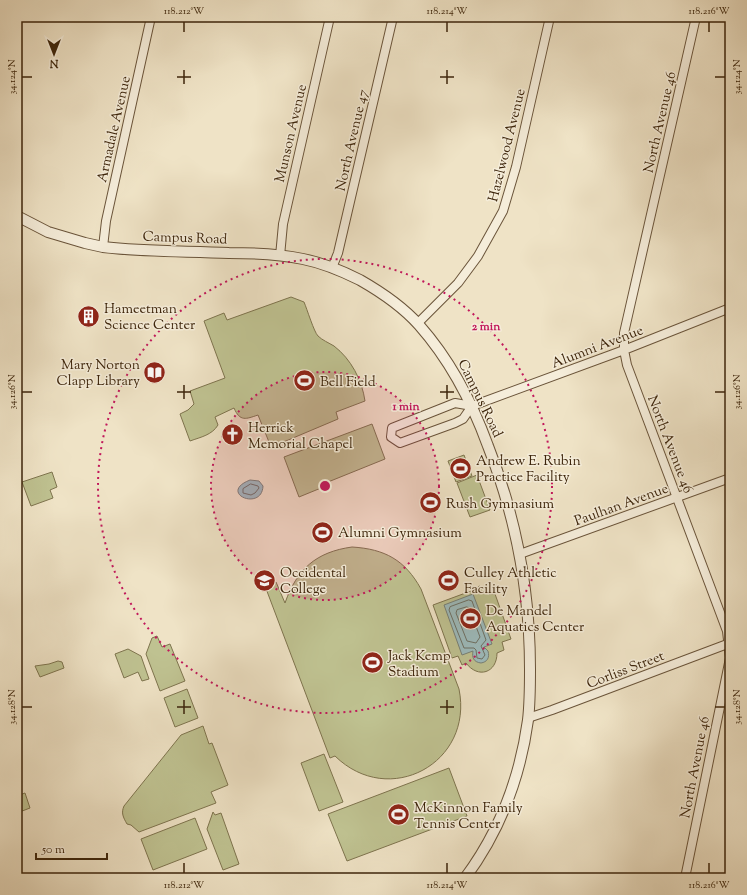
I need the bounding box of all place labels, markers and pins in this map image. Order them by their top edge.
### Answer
place label: Hameetman Science Center [104,300,196,336]
building icon: Hameetman Science Center [76,303,102,329]
place label: Mary Norton Clapp Library [56,356,140,392]
library icon: Mary Norton Clapp Library [142,359,168,385]
sports icon: Bell Field [291,368,317,394]
place label: Bell Field [320,373,376,393]
place label: Herrick Memorial Chapel [248,419,353,455]
church icon: Herrick Memorial Chapel [220,422,246,448]
place label: Andrew E. Rubin Practice Facility [476,452,581,488]
sports icon: Andrew E. Rubin Practice Facility [447,455,473,481]
centre of rings [318,479,332,493]
sports icon: Rush Gymnasium [418,490,444,516]
place label: Rush Gymnasium [446,495,555,515]
sports icon: Alumni Gymnasium [309,519,335,545]
place label: Alumni Gymnasium [338,524,462,544]
place label: Occidental College [280,564,346,600]
place label: Culley Athletic Facility [464,564,557,600]
school or university icon: Occidental College [251,567,277,593]
sports icon: Culley Athletic Facility [435,567,461,593]
place label: De Mandel Aquatics Center [486,602,585,638]
sports icon: De Mandel Aquatics Center [458,605,484,631]
place label: Jack Kemp Stadium [387,647,451,683]
sports icon: Jack Kemp Stadium [359,650,385,676]
place label: McKinnon Family Tennis Center [414,799,523,835]
sports icon: McKinnon Family Tennis Center [385,802,411,828]

